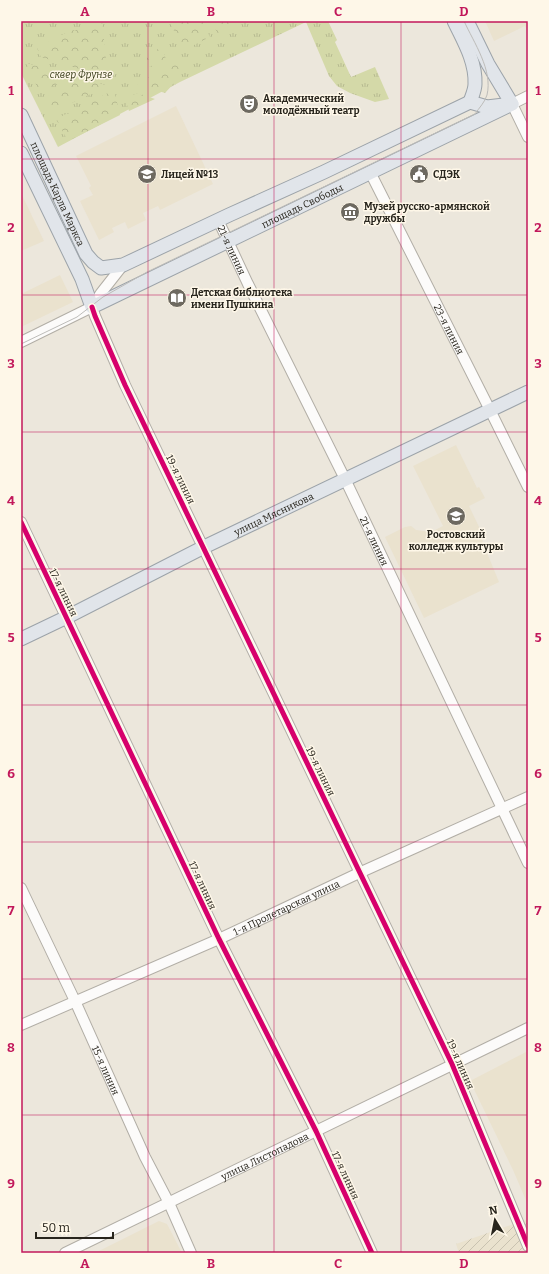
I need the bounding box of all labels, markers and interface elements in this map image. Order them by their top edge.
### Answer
text: A [80,4,90,19]
text: B [207,4,215,19]
text: C [334,4,342,19]
text: D [459,4,469,19]
park label: сквер Фрунзе [50,69,112,81]
text: 1 [8,83,14,98]
text: 1 [535,83,541,98]
theatre icon: Академический молодёжный театр [238,93,260,115]
place label: Академический молодёжный театр [263,93,359,117]
street label: площадь Карла Маркса [27,140,87,249]
school or university icon: Лицей №13 [136,163,158,185]
public building icon: СДЭК [408,163,430,185]
place label: Лицей №13 [161,169,218,181]
place label: СДЭК [433,169,461,181]
street label: площадь Свободы [260,182,345,231]
museum icon: Музей русско-армянской дружбы [339,201,361,223]
place label: Музей русско-армянской дружбы [364,201,490,225]
text: 2 [7,220,15,235]
text: 2 [534,220,542,235]
street label: 21-я линия [214,224,248,277]
library icon: Детская библиотека имени Пушкина [166,287,188,309]
place label: Детская библиотека имени Пушкина [191,287,293,311]
street label: 23-я линия [431,303,466,357]
text: 3 [7,356,15,371]
text: 3 [534,356,542,371]
street label: 19-я линия [163,453,197,506]
street label: улица Мясникова [231,490,316,539]
text: 4 [7,493,15,508]
text: 4 [534,493,542,508]
school or university icon: Ростовский колледж культуры [445,505,467,527]
street label: 21-я линия [357,515,391,568]
place label: Ростовский колледж культуры [409,529,504,553]
street label: 17-я линия [46,566,80,619]
text: 5 [7,630,15,645]
text: 5 [534,630,542,645]
street label: 19-я линия [303,745,337,798]
text: 6 [7,766,15,781]
text: 6 [534,766,542,781]
street label: 17-я линия [186,859,219,912]
street label: 1-я Пролетарская улица [231,878,342,939]
text: 7 [8,903,15,918]
text: 7 [535,903,542,918]
street label: 19-я линия [444,1038,477,1092]
text: 8 [7,1040,15,1055]
text: 8 [534,1040,542,1055]
street label: 15-я линия [89,1044,122,1098]
street label: улица Листопадова [219,1130,311,1184]
street label: 17-я линия [329,1149,362,1202]
text: 9 [7,1176,15,1191]
text: 9 [534,1176,542,1191]
north arrow [475,1200,515,1240]
text: N [488,1203,499,1218]
scale bar [36,1214,113,1240]
text: 50 m [42,1221,71,1235]
text: A [80,1256,90,1271]
text: B [207,1256,215,1271]
text: C [334,1256,342,1271]
text: D [459,1256,469,1271]

